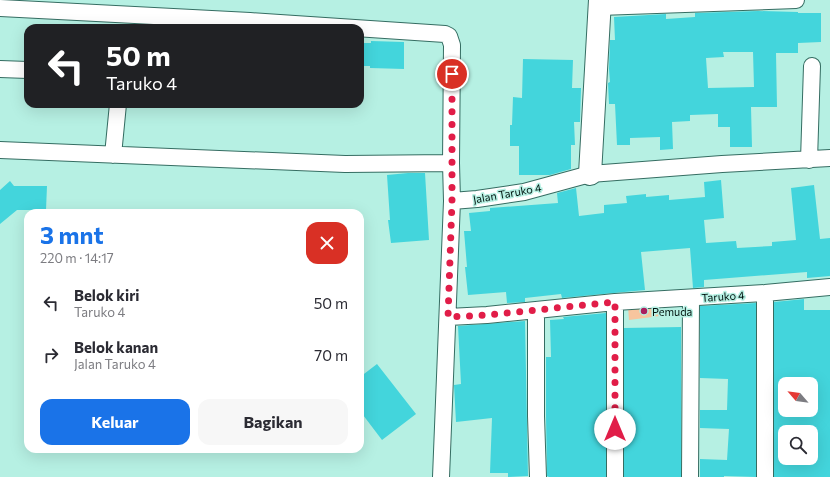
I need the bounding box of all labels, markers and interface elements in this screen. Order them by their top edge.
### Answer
text: 50 m [106,38,171,72]
icon: left [40,40,92,92]
pin [435,57,469,91]
icon: arrive [441,63,463,85]
text: Taruko 4 [106,72,177,94]
street label: Jalan Taruko 4 [472,181,543,206]
text: 3 mnt [40,220,104,249]
button: close [306,222,348,264]
text: 220 m · 14:17 [40,250,114,266]
text: Belok kiri [74,286,140,304]
street label: Taruko 4 [701,288,745,304]
icon: left [40,292,62,314]
text: 50 m [314,294,348,312]
text: Taruko 4 [74,304,125,320]
place label: Pemuda [652,305,692,318]
marker: Pemuda [639,306,649,316]
text: Belok kanan [74,338,158,356]
icon: right [40,344,62,366]
text: 70 m [314,346,348,364]
text: Jalan Taruko 4 [74,356,156,372]
north arrow [778,377,818,417]
map controls [778,377,818,465]
button: Keluar [40,399,190,445]
button: Bagikan [198,399,348,445]
position arrow [594,408,636,450]
button: search [778,425,818,465]

